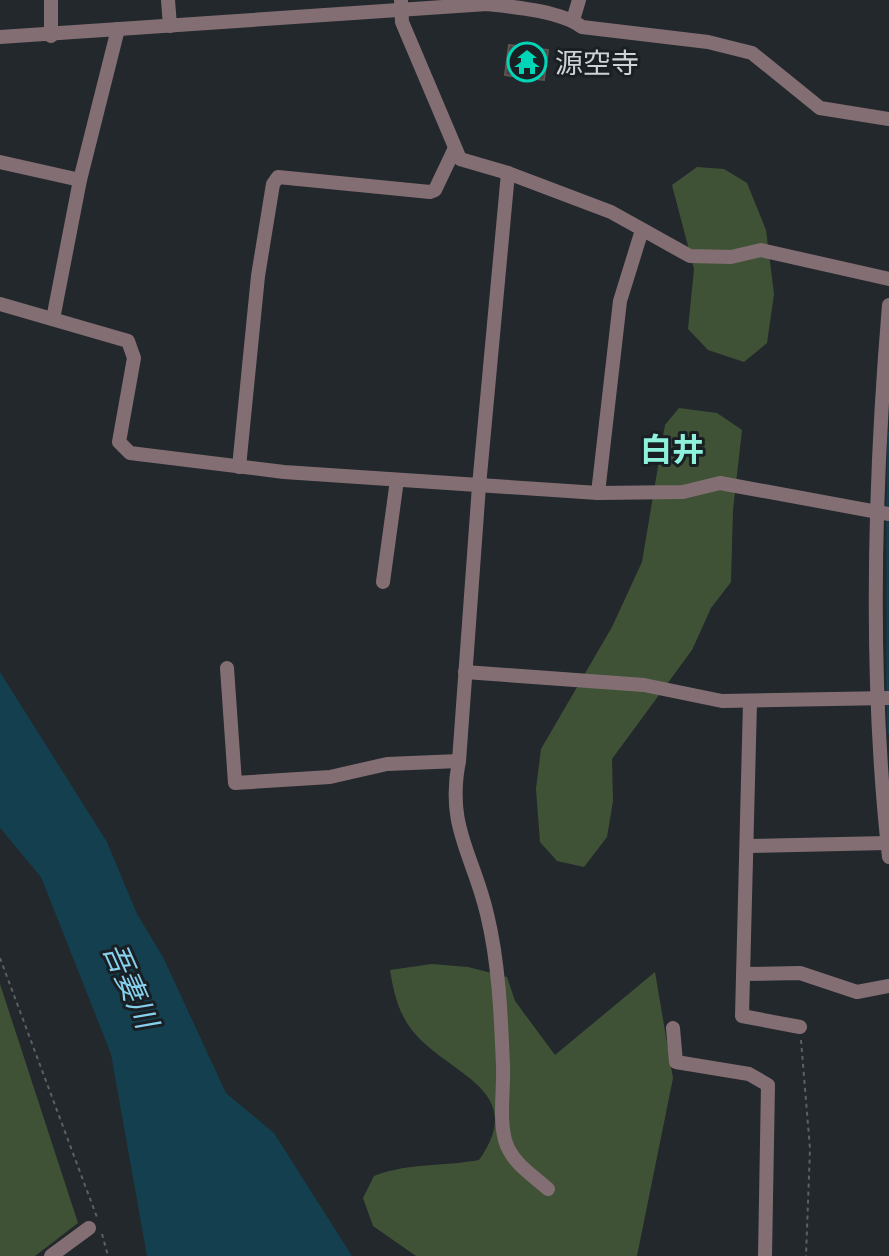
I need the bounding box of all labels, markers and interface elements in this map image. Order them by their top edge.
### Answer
temple icon: 源空寺 [506,41,548,83]
place label: 源空寺 [555,45,639,80]
district label: 白井 [640,429,704,469]
water label: 吾妻川 [95,936,168,1037]

